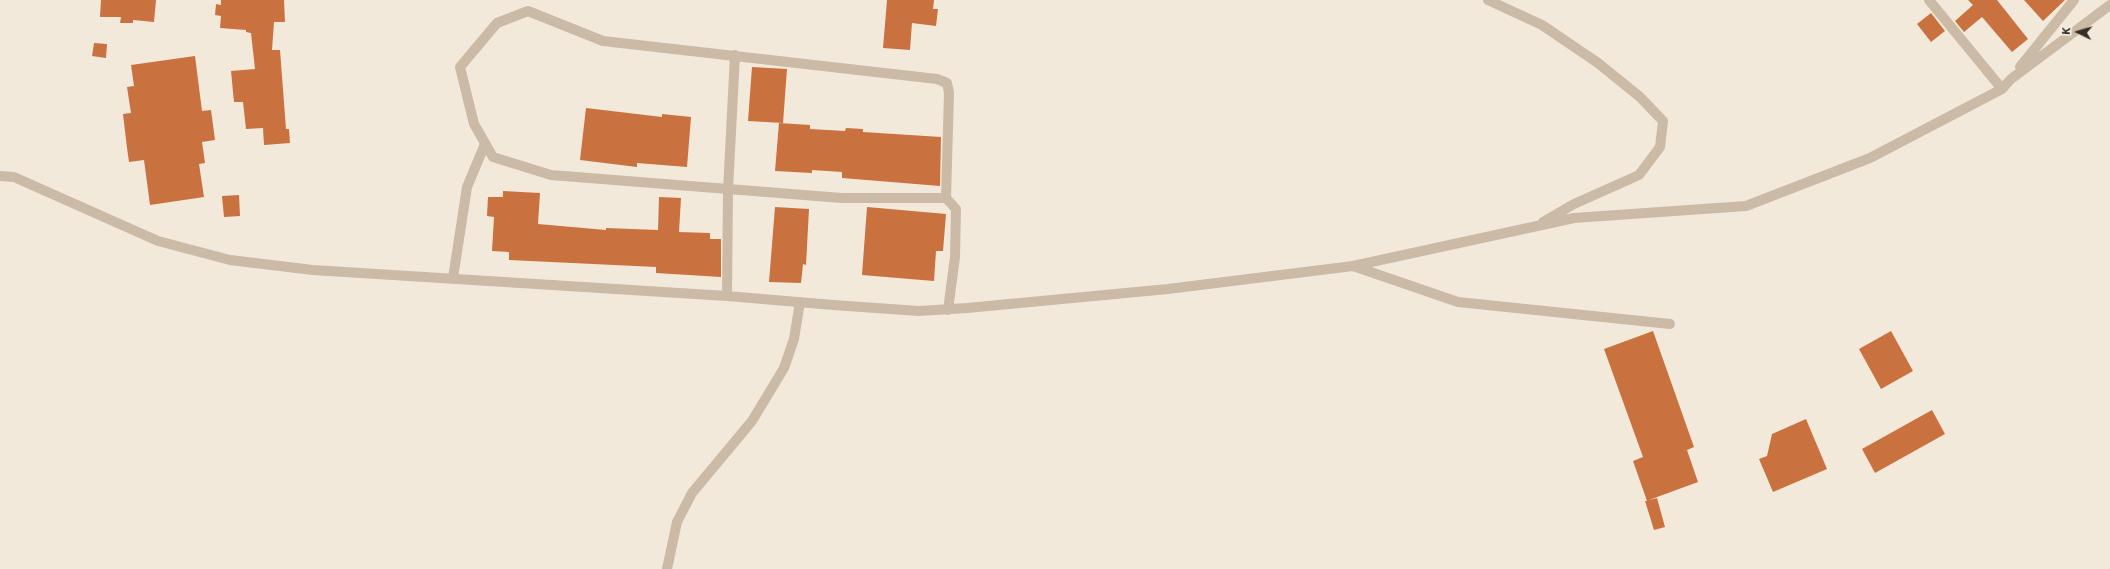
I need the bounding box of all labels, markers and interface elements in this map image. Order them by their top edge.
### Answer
north arrow [2058,12,2098,52]
text: K [2059,27,2072,35]

